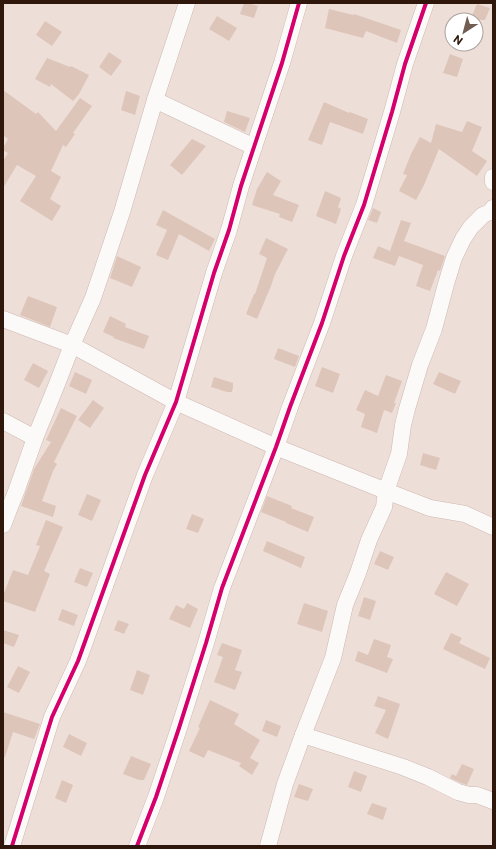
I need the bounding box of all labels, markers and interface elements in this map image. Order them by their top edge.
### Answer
north arrow [444,12,484,52]
text: N [451,33,465,48]

